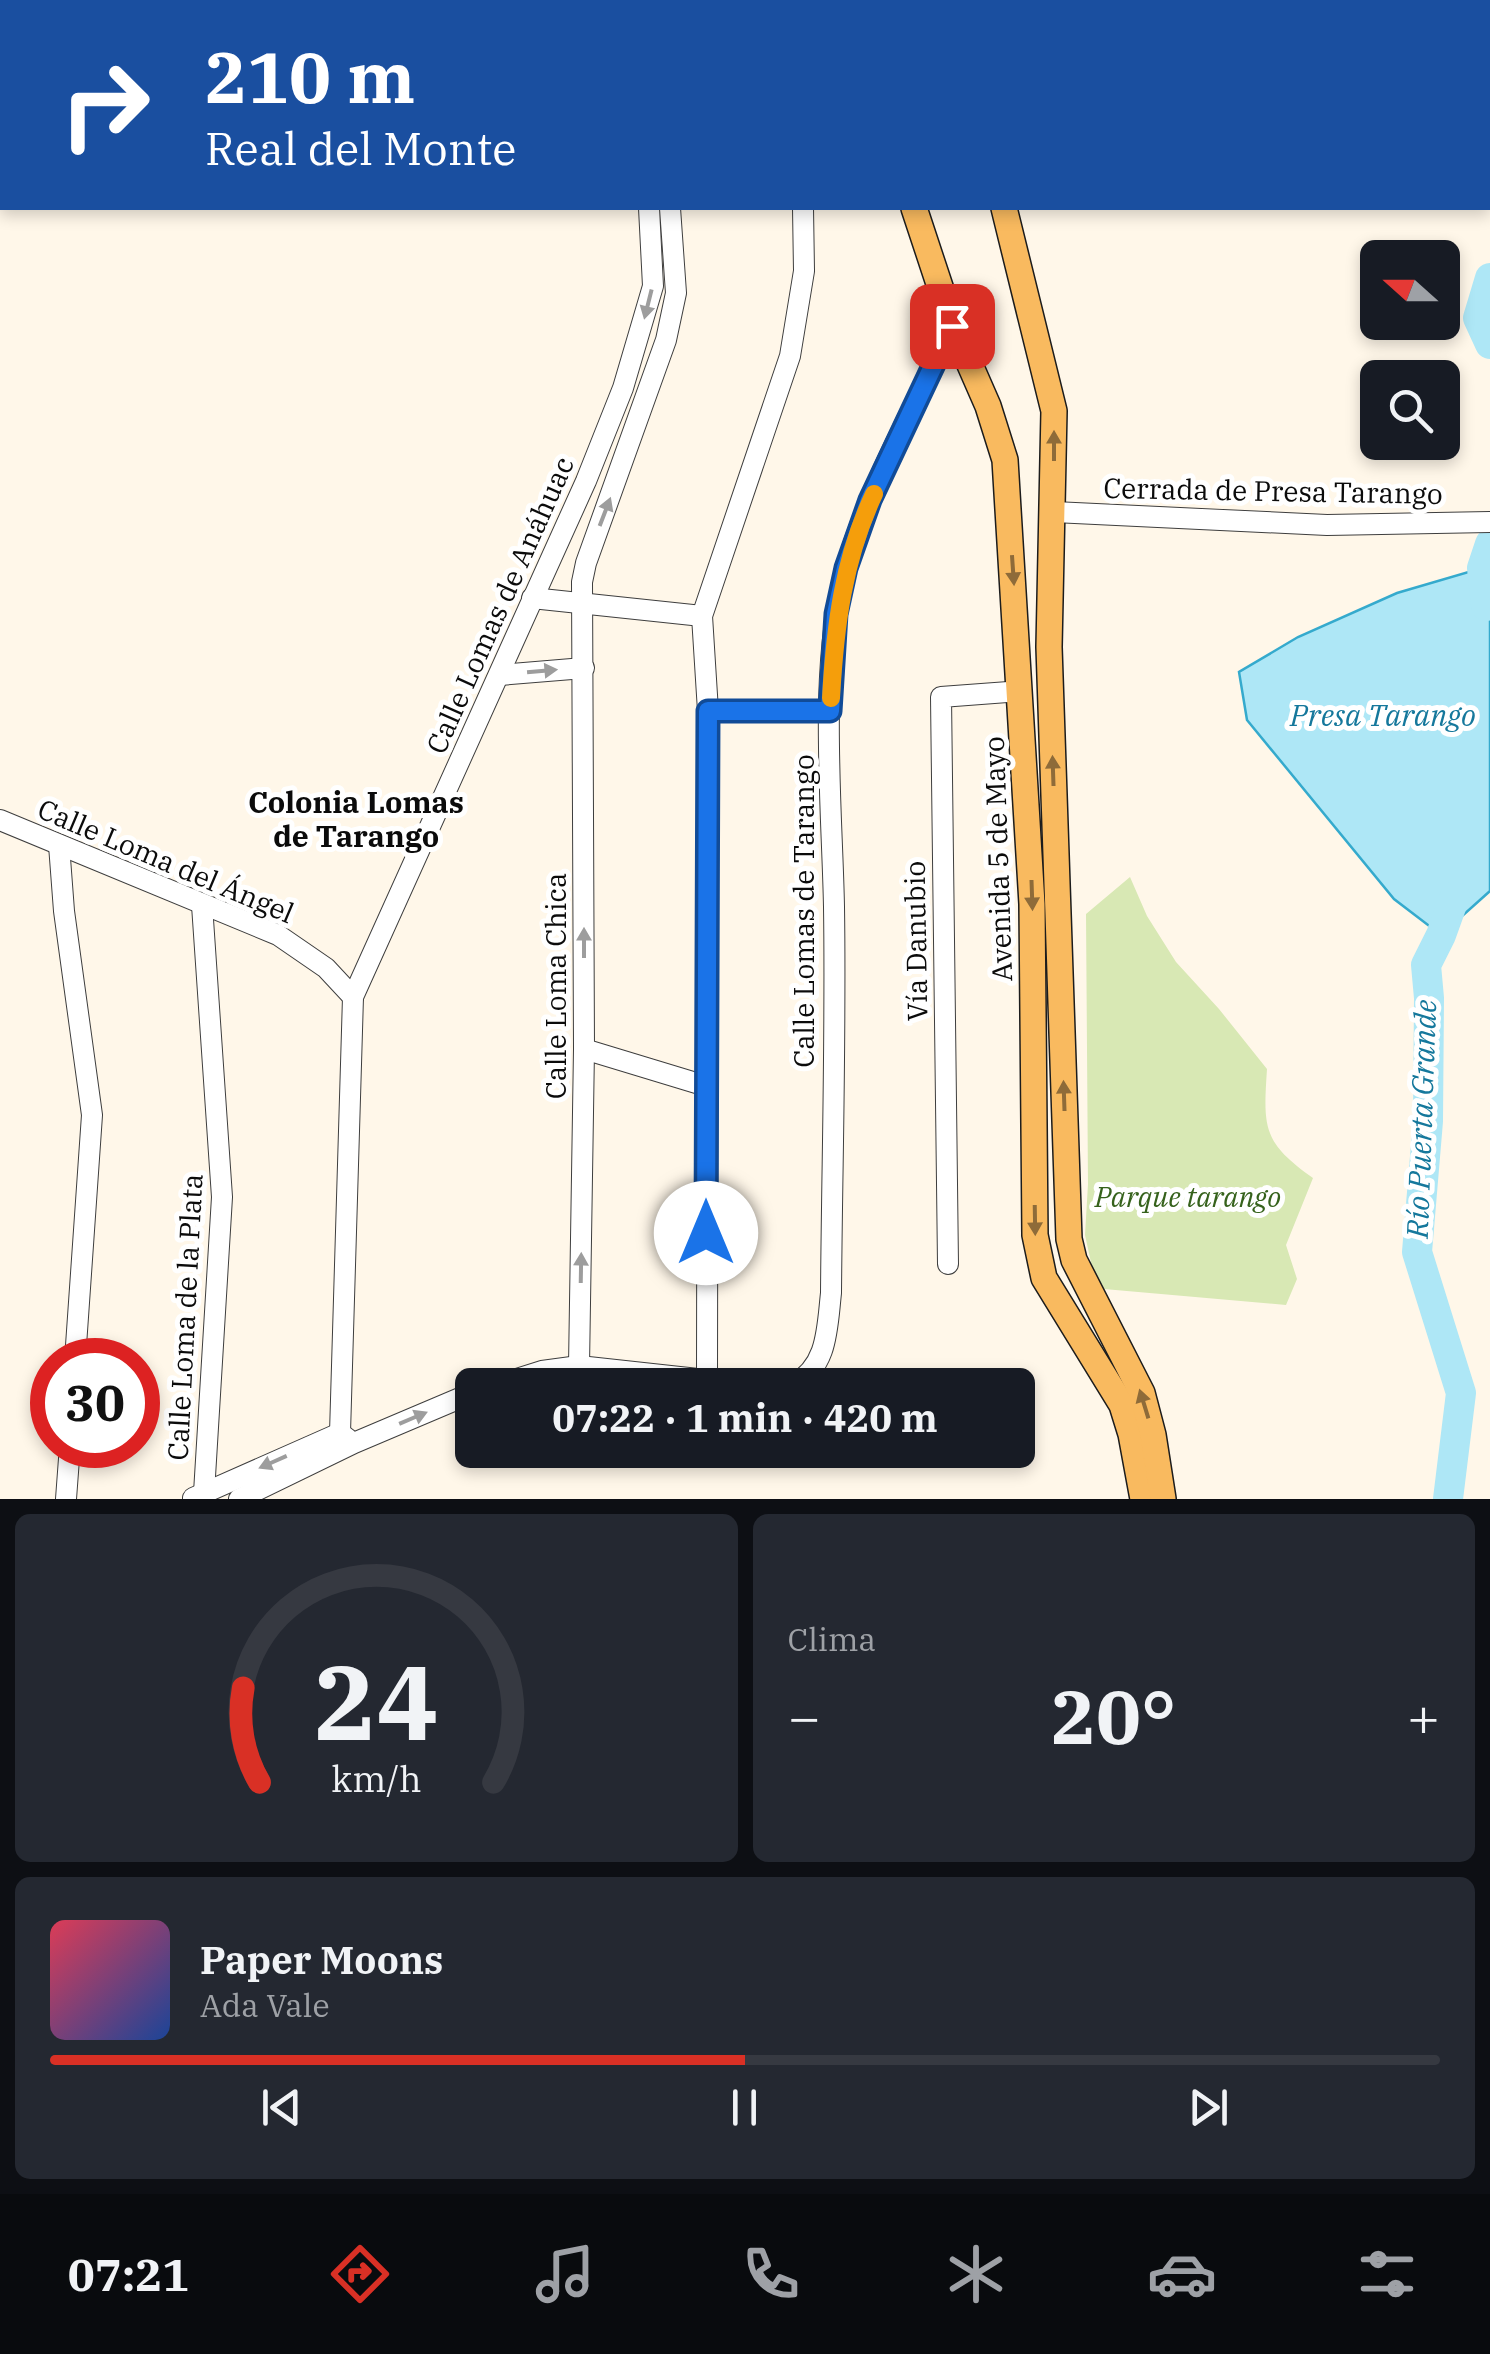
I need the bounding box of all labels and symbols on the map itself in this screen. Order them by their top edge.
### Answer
north arrow [1360,240,1460,340]
pin [910,284,995,369]
one-way arrow [640,289,656,320]
one-way arrow [1046,430,1062,462]
street label: Calle Lomas de Anáhuac [417,450,582,759]
street label: Cerrada de Presa Tarango [1103,469,1443,512]
one-way arrow [598,496,613,526]
one-way arrow [1005,555,1021,587]
one-way arrow [527,663,559,679]
water label: Presa Tarango [1289,695,1476,734]
street label: Avenida 5 de Mayo [975,736,1020,982]
street label: Calle Lomas de Tarango [785,754,822,1068]
one-way arrow [1044,755,1060,787]
district label: Colonia Lomas de Tarango [248,782,464,855]
street label: Calle Loma del Ángel [32,790,300,931]
street label: Vía Danubio [896,861,935,1021]
street label: Calle Loma Chica [537,873,574,1099]
one-way arrow [1024,879,1040,911]
one-way arrow [576,927,592,959]
water label: Río Puerta Grande [1397,999,1444,1240]
one-way arrow [1055,1080,1071,1112]
street label: Calle Loma de la Plata [159,1173,210,1461]
park label: Parque tarango [1094,1178,1281,1215]
position arrow [654,1181,758,1285]
one-way arrow [1028,1204,1044,1236]
one-way arrow [573,1252,589,1284]
speed limit sign: 30 [30,1338,160,1468]
one-way arrow [1136,1388,1151,1418]
one-way arrow [398,1410,428,1426]
one-way arrow [259,1454,288,1470]

